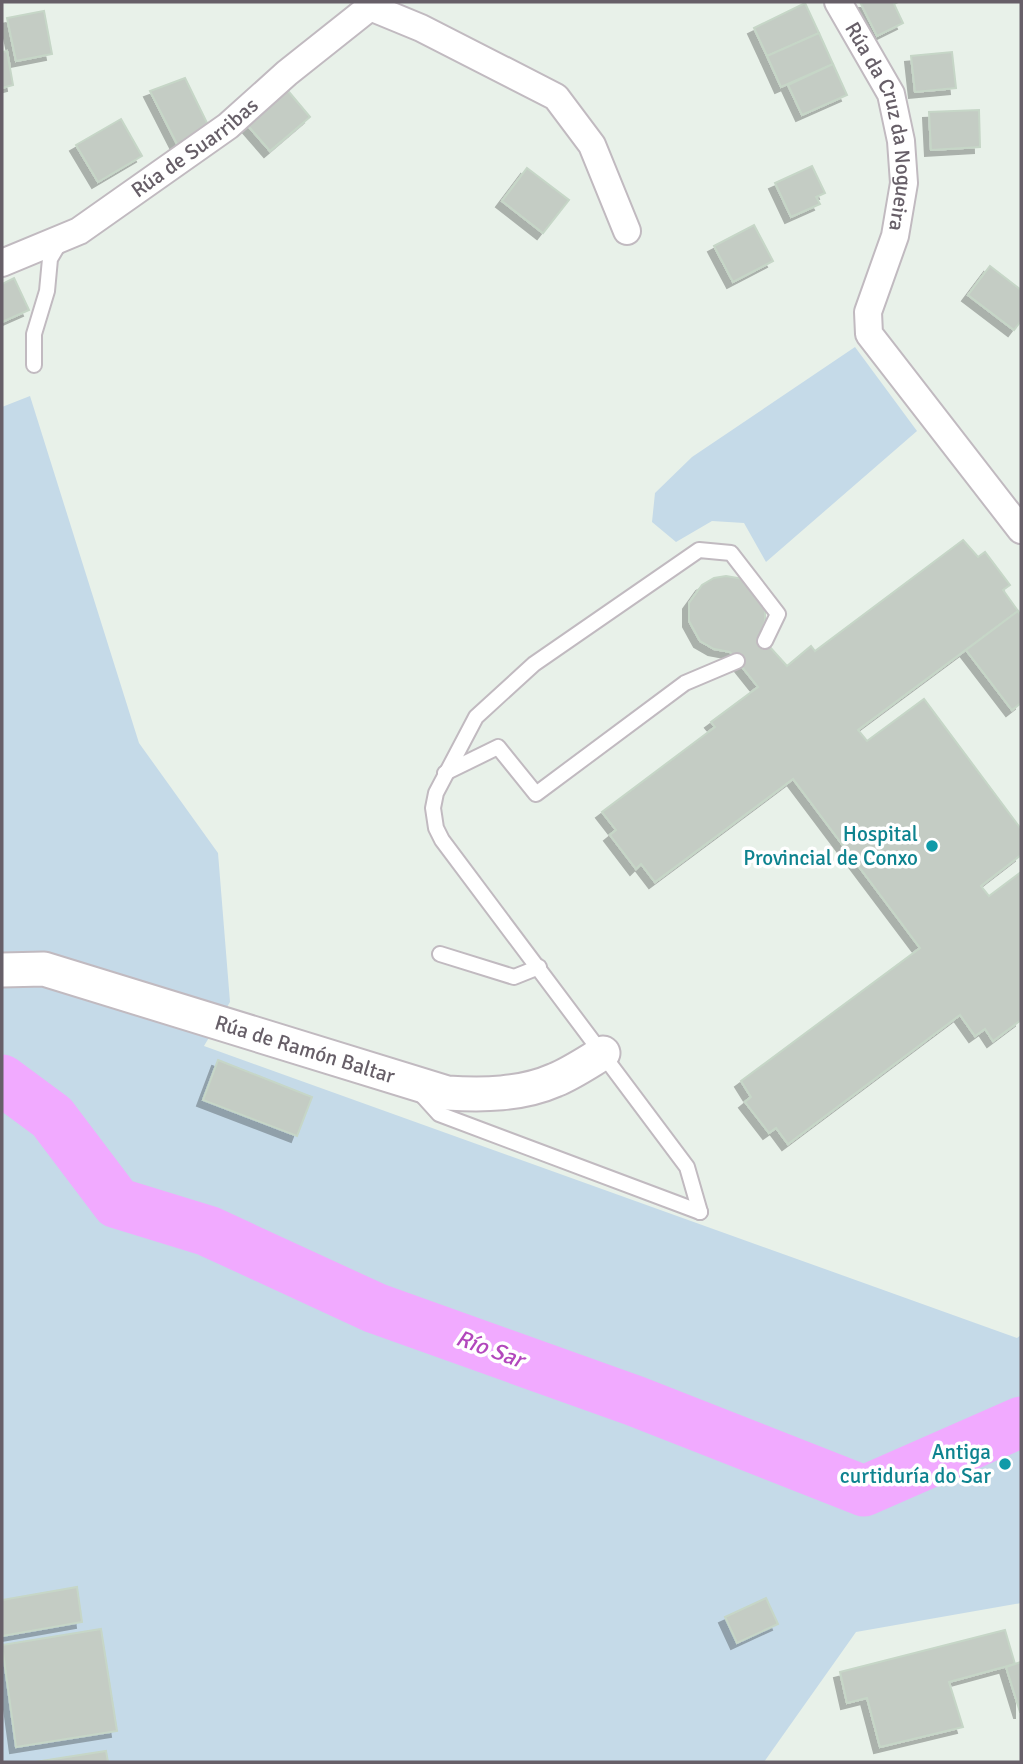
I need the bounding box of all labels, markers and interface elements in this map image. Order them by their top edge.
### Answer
street label: Rúa da Cruz da Nogueira [839,17,917,233]
street label: Rúa de Suarribas [126,92,264,203]
place label: Hospital Provincial de Conxo [743,821,918,871]
marker: Hospital Provincial de Conxo [924,838,940,854]
street label: Rúa de Ramón Baltar [212,1009,398,1089]
water label: Río Sar [452,1323,531,1376]
place label: Antiga curtiduría do Sar [840,1439,991,1489]
marker: Antiga curtiduría do Sar [997,1456,1013,1472]

